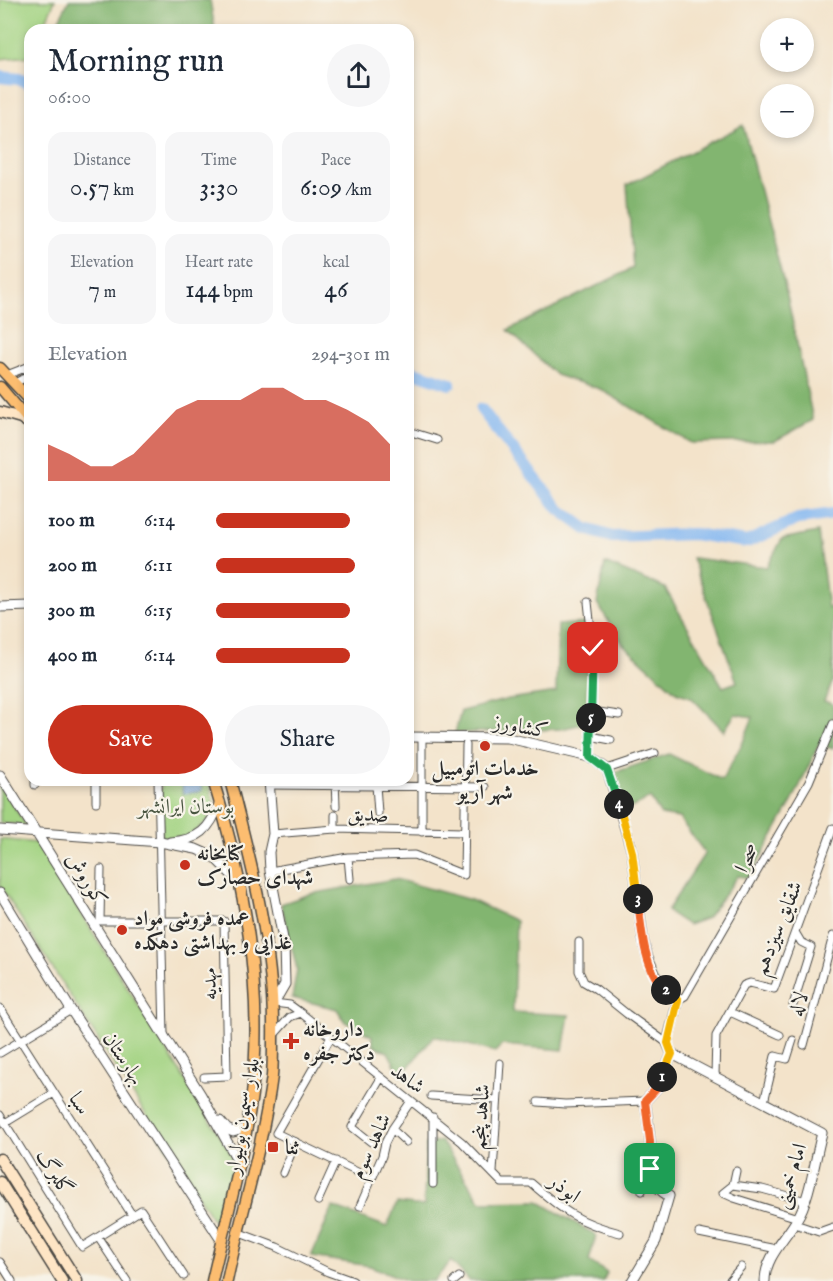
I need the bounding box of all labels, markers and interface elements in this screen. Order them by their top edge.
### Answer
map controls [760,18,814,138]
button: + [760,18,814,72]
text: Morning run [48,41,224,83]
button: share [327,44,390,107]
button: − [760,84,814,138]
text: 06:00 [48,85,91,110]
text: Distance [73,151,131,171]
text: Time [201,151,237,171]
text: Pace [321,151,351,171]
text: 0.57 [70,171,110,204]
text: 3:30 [199,171,239,204]
text: 6:09 [300,171,342,204]
text: km [110,181,134,201]
text: /km [342,181,372,201]
text: Elevation [70,253,134,273]
text: Heart rate [185,253,253,273]
text: kcal [323,253,349,273]
text: 7 [88,273,100,306]
text: 144 [185,273,220,306]
text: 46 [324,273,348,306]
text: m [100,283,116,303]
text: bpm [220,283,253,303]
text: Elevation [48,342,127,367]
text: 294–301 m [311,342,390,367]
text: 100 m [48,508,95,533]
text: 6:14 [144,508,175,533]
text: 200 m [48,553,97,578]
text: 6:11 [144,553,173,578]
text: 300 m [48,598,95,623]
text: 6:15 [144,598,172,623]
pin [567,622,618,673]
icon: check [576,631,609,664]
text: 400 m [48,643,97,668]
text: 6:14 [144,643,175,668]
pin: 5 [576,703,606,733]
button: Save [48,705,213,774]
button: Share [225,705,390,774]
text: 5 [588,708,594,728]
street label: کشاورز [489,709,551,746]
marker: خدمات اتومبیل شهر آریو [478,739,492,753]
place label: خدمات اتومبیل شهر آریو [431,756,539,807]
pin: 4 [604,789,634,819]
park label: بوستان ایرانشهر [136,794,234,821]
text: 4 [615,794,623,814]
street label: صدیق [347,801,389,830]
street label: صحرا [729,839,767,878]
place label: کتابخانه شهدای حصارک [197,841,313,892]
street label: کوروش [59,848,113,912]
marker: کتابخانه شهدای حصارک [178,858,192,872]
street label: شقایق سیزدهم [747,877,814,982]
pin: 3 [623,884,653,914]
text: 3 [635,889,641,909]
place label: عمده فروشی مواد غذایی و بهداشتی دهکده [134,906,292,957]
marker: عمده فروشی مواد غذایی و بهداشتی دهکده [115,923,129,937]
street label: مهدیه [197,967,224,1001]
pin: 2 [651,975,681,1005]
text: 2 [662,980,670,1000]
street label: لاله [783,989,816,1020]
place label: داروخانه دکتر جفره [303,1017,375,1068]
street label: بهارستان [96,1027,150,1091]
marker: داروخانه دکتر جفره [284,1034,298,1048]
street label: بلوار سیمون بولیوار [220,1056,267,1179]
street label: شاهد [385,1058,430,1101]
pin: 1 [647,1062,677,1092]
text: 1 [659,1067,665,1087]
street label: شاهد پنجم [466,1083,502,1151]
street label: سبا [61,1087,96,1120]
street label: شاهد سوم [344,1109,401,1185]
place label: ثنا [285,1135,300,1162]
marker: ثنا [266,1140,280,1154]
street label: امام خمینی [769,1140,817,1213]
pin [624,1143,675,1194]
street label: گلبرگ [29,1144,79,1201]
icon: arrive [633,1152,666,1185]
street label: ابوذر [541,1167,586,1210]

